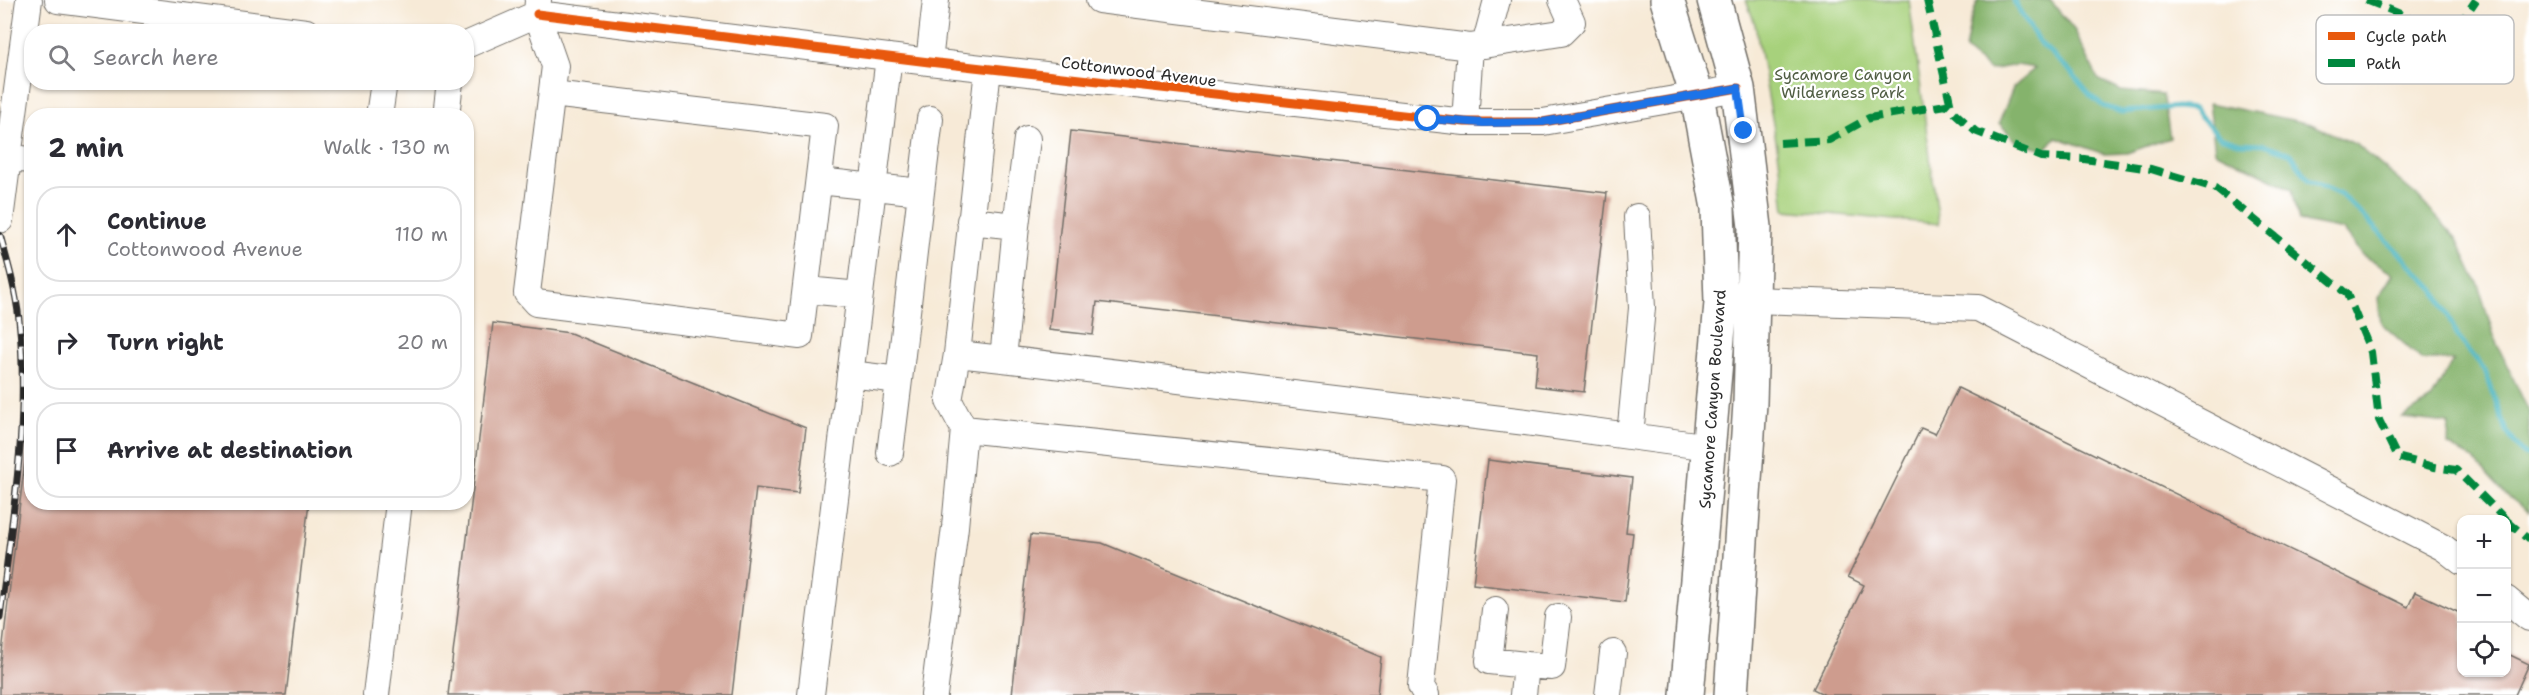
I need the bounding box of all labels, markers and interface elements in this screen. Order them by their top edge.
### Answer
legend [2316,15,2514,84]
search box [24,24,474,90]
text: Cycle path [2366,26,2447,47]
icon: search [45,41,78,74]
text: Search here [93,43,219,72]
street label: Cottonwood Avenue [1060,52,1218,91]
text: Path [2366,53,2401,74]
park label: Sycamore Canyon Wilderness Park [1774,64,1912,103]
route start [1414,105,1440,131]
route end [1730,117,1756,143]
text: 2 min [48,130,124,165]
text: Walk · 130 m [323,134,450,160]
text: Continue [107,207,207,236]
icon: ahead [50,218,83,251]
text: 110 m [394,221,448,247]
text: Cottonwood Avenue [107,236,303,262]
street label: Sycamore Canyon Boulevard [1694,289,1731,509]
icon: right [50,326,83,359]
text: Turn right [107,328,224,357]
text: 20 m [397,329,448,355]
icon: arrive [50,434,83,467]
text: Arrive at destination [107,436,353,465]
map controls [2457,515,2511,677]
button: + [2457,515,2511,569]
button: − [2457,569,2511,623]
button: locate [2457,623,2511,677]

